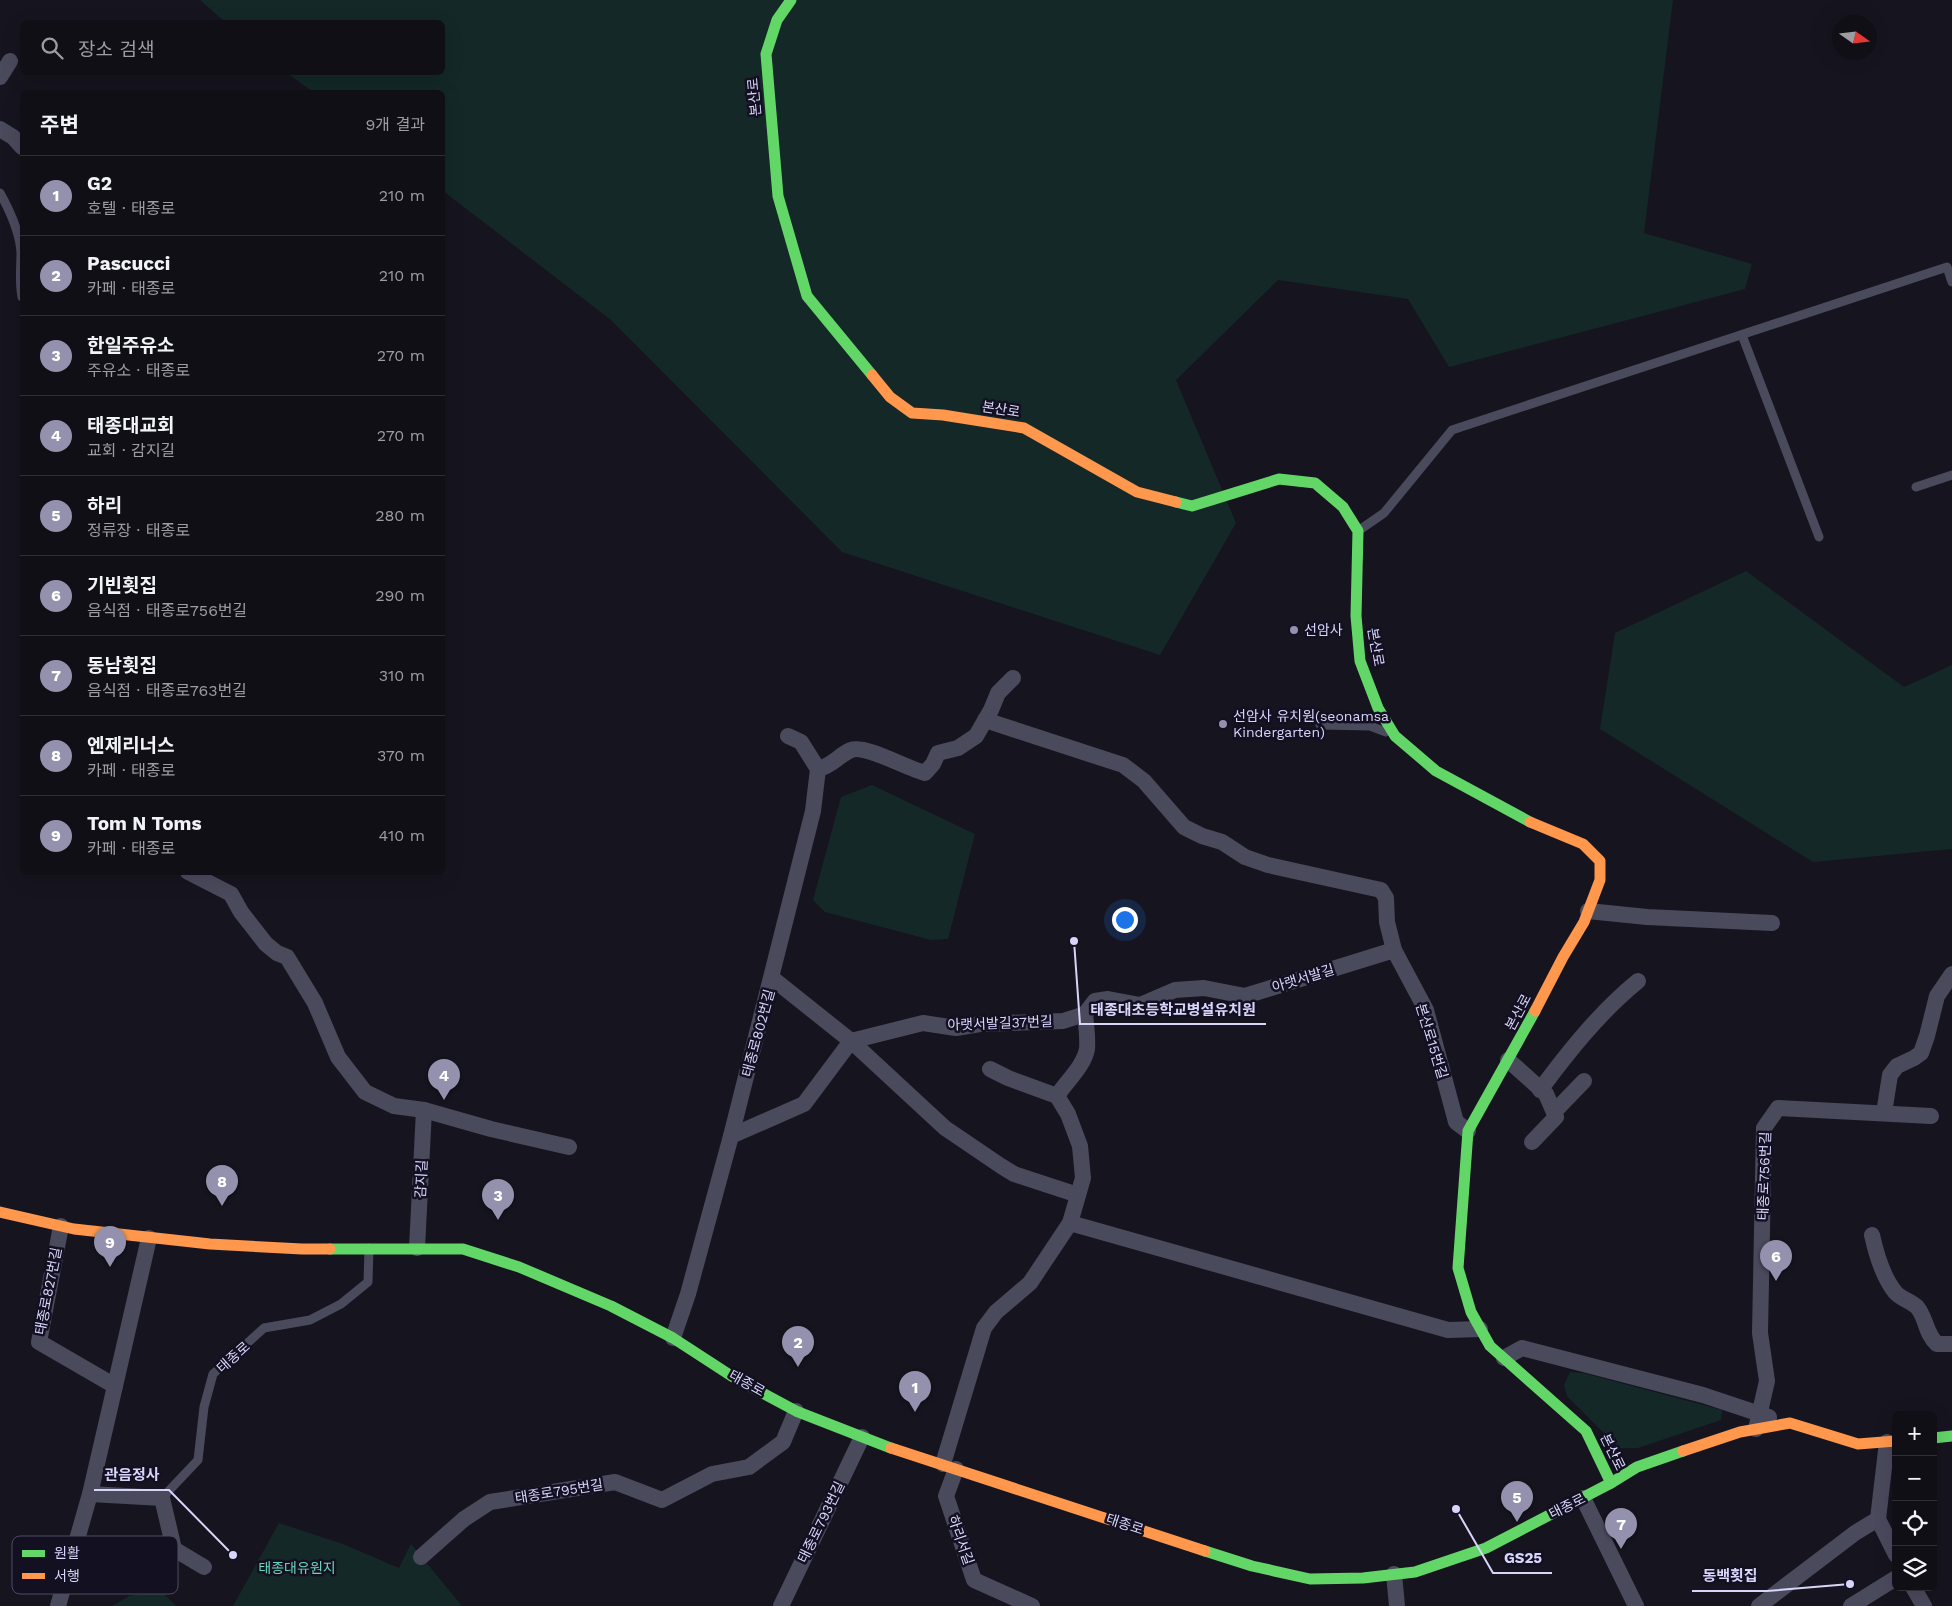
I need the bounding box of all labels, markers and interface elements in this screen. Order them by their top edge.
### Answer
north arrow [1832,15,1877,60]
search box [20,20,445,75]
icon: search [38,34,66,62]
text: 장소 검색 [78,38,154,61]
street label: 본산로 [744,77,764,117]
text: 주변 [40,112,79,137]
text: 9개 결과 [366,115,425,134]
text: G2 [87,172,112,195]
text: 1 [53,186,59,205]
text: 210 m [379,186,425,205]
text: 호텔 · 태종로 [87,199,175,218]
text: Pascucci [87,252,170,275]
text: 2 [51,266,61,285]
text: 210 m [379,266,425,285]
text: 카페 · 태종로 [87,279,175,298]
text: 한일주유소 [87,334,174,357]
text: 3 [51,346,61,365]
text: 270 m [377,346,425,365]
text: 주유소 · 태종로 [87,361,190,380]
street label: 본산로 [981,398,1021,420]
text: 태종대교회 [87,414,174,437]
text: 4 [51,426,61,445]
text: 270 m [377,426,425,445]
text: 교회 · 감지길 [87,441,175,460]
text: 하리 [87,494,122,517]
text: 5 [51,506,61,525]
text: 280 m [375,506,425,525]
text: 정류장 · 태종로 [87,521,190,540]
text: 기빈횟집 [87,574,157,597]
text: 6 [51,586,61,605]
text: 290 m [375,586,425,605]
text: 음식점 · 태종로756번길 [87,601,247,620]
place label: 선암사 [1304,622,1343,638]
marker: 선암사 [1288,624,1300,636]
street label: 본산로 [1365,627,1387,668]
text: 동남횟집 [87,654,157,677]
text: 7 [51,666,61,685]
text: 310 m [379,666,425,685]
text: 음식점 · 태종로763번길 [87,681,247,700]
place label: 선암사 유치원(seonamsa Kindergarten) [1233,708,1389,740]
marker: 선암사 유치원(seonamsa Kindergarten) [1217,718,1229,730]
text: 엔제리너스 [87,734,174,757]
text: 8 [51,746,61,765]
text: 370 m [377,746,425,765]
text: 카페 · 태종로 [87,761,175,780]
text: Tom N Toms [87,812,202,835]
text: 9 [51,826,61,845]
text: 410 m [379,826,425,845]
text: 카페 · 태종로 [87,839,175,858]
your location [1112,907,1138,933]
street label: 아랫서발길 [1270,961,1336,995]
street label: 태종로802번길 [739,988,777,1078]
street label: 본산로 [1502,991,1534,1033]
callout: 태종대초등학교병설유치원 [1080,994,1266,1024]
text: 태종대초등학교병설유치원 [1090,1001,1256,1019]
street label: 본산로15번길 [1413,1001,1451,1081]
street label: 아랫서발길37번길 [947,1013,1053,1033]
pin: 4 [428,1059,460,1100]
street label: 태종로756번길 [1754,1131,1774,1221]
street label: 감지길 [412,1159,430,1199]
pin: 8 [206,1165,238,1206]
pin: 3 [482,1179,514,1220]
pin: 9 [94,1226,126,1267]
pin: 6 [1760,1240,1792,1281]
street label: 태종로827번길 [32,1246,64,1336]
pin: 2 [782,1326,814,1367]
street label: 태종로 [213,1338,253,1376]
street label: 태종로 [726,1367,768,1399]
pin: 1 [899,1371,931,1412]
map controls [1892,1411,1937,1591]
button: + [1892,1411,1937,1456]
street label: 본산로 [1597,1431,1629,1473]
button: − [1892,1456,1937,1501]
callout: 관음정사 [94,1460,169,1490]
text: 관음정사 [104,1466,160,1484]
street label: 태종로795번길 [514,1476,604,1506]
street label: 태종로793번길 [794,1479,848,1565]
pin: 5 [1501,1481,1533,1522]
street label: 태종로 [1546,1490,1588,1522]
button: locate [1892,1501,1937,1546]
pin: 7 [1605,1508,1637,1549]
street label: 태종로 [1104,1510,1146,1538]
street label: 하리서길 [945,1513,977,1567]
legend [12,1536,178,1594]
callout: GS25 [1493,1543,1552,1573]
text: 원활 [54,1545,80,1561]
button: layers [1892,1546,1937,1591]
text: GS25 [1504,1549,1542,1567]
park label: 태종대유원지 [258,1560,336,1576]
callout: 동백횟집 [1692,1561,1767,1591]
text: 동백횟집 [1702,1567,1758,1585]
text: 서행 [54,1568,80,1584]

